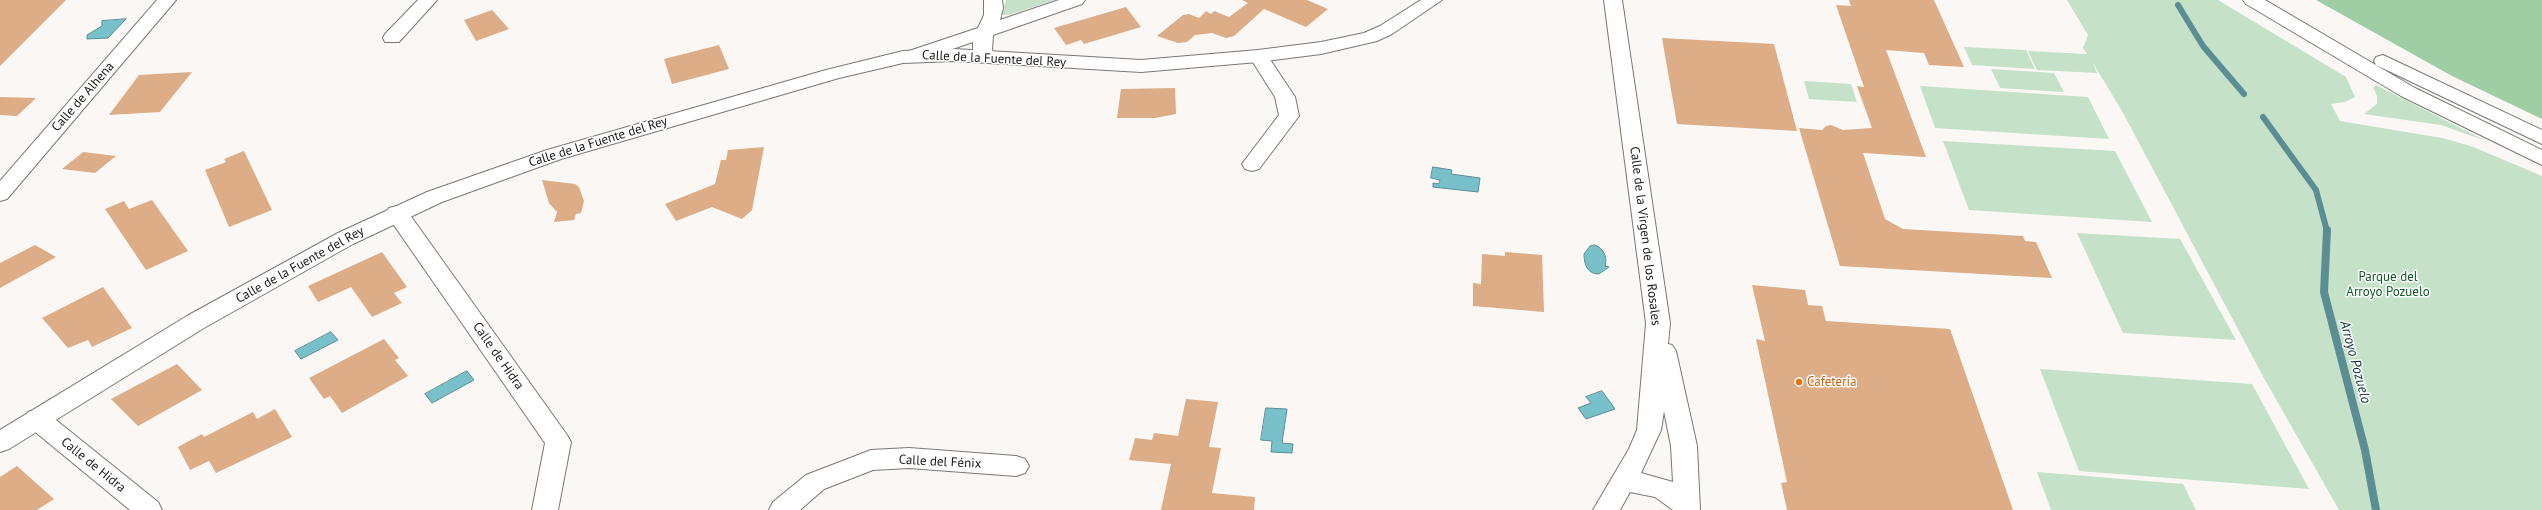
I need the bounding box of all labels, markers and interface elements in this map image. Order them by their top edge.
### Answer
street label: Calle de la Fuente del Rey [922,47,1066,71]
street label: Calle de Alhena [49,59,117,135]
street label: Calle de la Fuente del Rey [527,113,669,171]
street label: Calle de la Virgen de los Rosales [1626,146,1664,326]
street label: Calle de la Fuente del Rey [233,223,367,307]
park label: Parque del Arroyo Pozuelo [2346,269,2430,300]
street label: Calle de Hidra [469,319,527,393]
water label: Arroyo Pozuelo [2336,319,2374,405]
place label: Cafetería [1807,374,1856,390]
marker: Cafetería [1794,377,1804,387]
street label: Calle de Hidra [58,434,128,496]
street label: Calle del Fénix [898,452,982,472]

